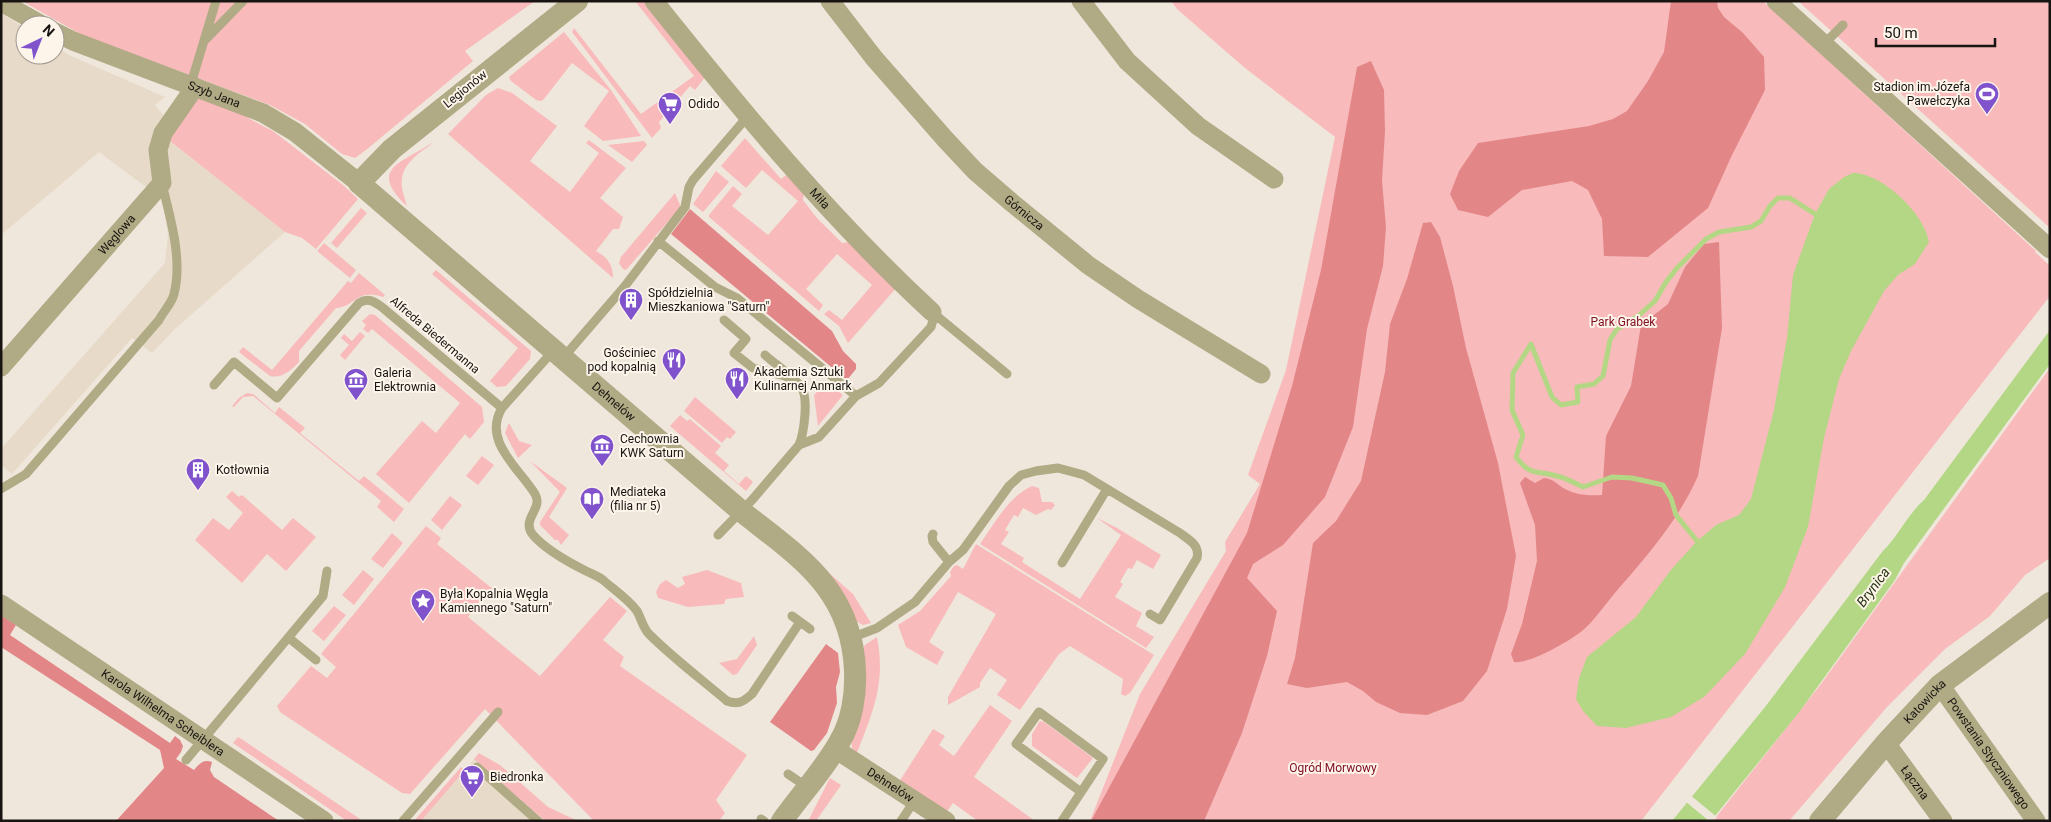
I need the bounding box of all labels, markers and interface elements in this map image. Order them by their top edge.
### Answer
north arrow [15,15,65,65]
scale bar [1876,15,1995,47]
text: N [40,21,58,40]
text: 50 m [1884,24,1918,42]
street label: Legionów [440,67,490,111]
street label: Szyb Jana [186,78,242,111]
place label: Stadion im.Józefa Pawełczyka [1873,80,1970,108]
sports icon: Stadion im.Józefa Pawełczyka [1974,81,2000,115]
supermarket icon: Odido [657,91,683,125]
place label: Odido [688,97,720,111]
street label: Miła [807,185,833,212]
street label: Górnicza [1001,192,1047,233]
street label: Węglowa [96,212,138,258]
place label: Spółdzielnia Mieszkaniowa "Saturn" [648,286,770,314]
building icon: Spółdzielnia Mieszkaniowa "Saturn" [618,287,644,321]
street label: Alfreda Biedermanna [387,294,483,376]
park label: Park Grabek [1591,315,1656,329]
place label: Gościniec pod kopalnią [587,346,656,374]
restaurant icon: Gościniec pod kopalnią [661,347,687,381]
place label: Akademia Sztuki Kulinarnej Anmark [754,365,852,393]
place label: Galeria Elektrownia [374,366,436,394]
restaurant icon: Akademia Sztuki Kulinarnej Anmark [724,366,750,400]
museum icon: Galeria Elektrownia [343,367,369,401]
street label: Dehnelów [589,379,638,424]
place label: Cechownia KWK Saturn [620,432,684,460]
museum icon: Cechownia KWK Saturn [589,433,615,467]
building icon: Kotłownia [185,457,211,491]
place label: Kotłownia [216,463,269,477]
place label: Mediateka (filia nr 5) [610,485,666,513]
library icon: Mediateka (filia nr 5) [579,486,605,520]
water label: Brynica [1853,564,1893,610]
place label: Była Kopalnia Węgla Kamiennego "Saturn" [440,587,552,615]
place icon: Była Kopalnia Węgla Kamiennego "Saturn" [410,588,436,622]
street label: Karola Wilhelma Scheiblera [99,666,227,759]
street label: Katowicka [1901,676,1948,727]
street label: Powstania Styczniowego [1944,695,2033,812]
park label: Ogród Morwowy [1289,761,1377,775]
street label: Łączna [1898,763,1932,802]
supermarket icon: Biedronka [459,764,485,798]
street label: Dehnelów [864,765,916,805]
place label: Biedronka [490,770,544,784]

